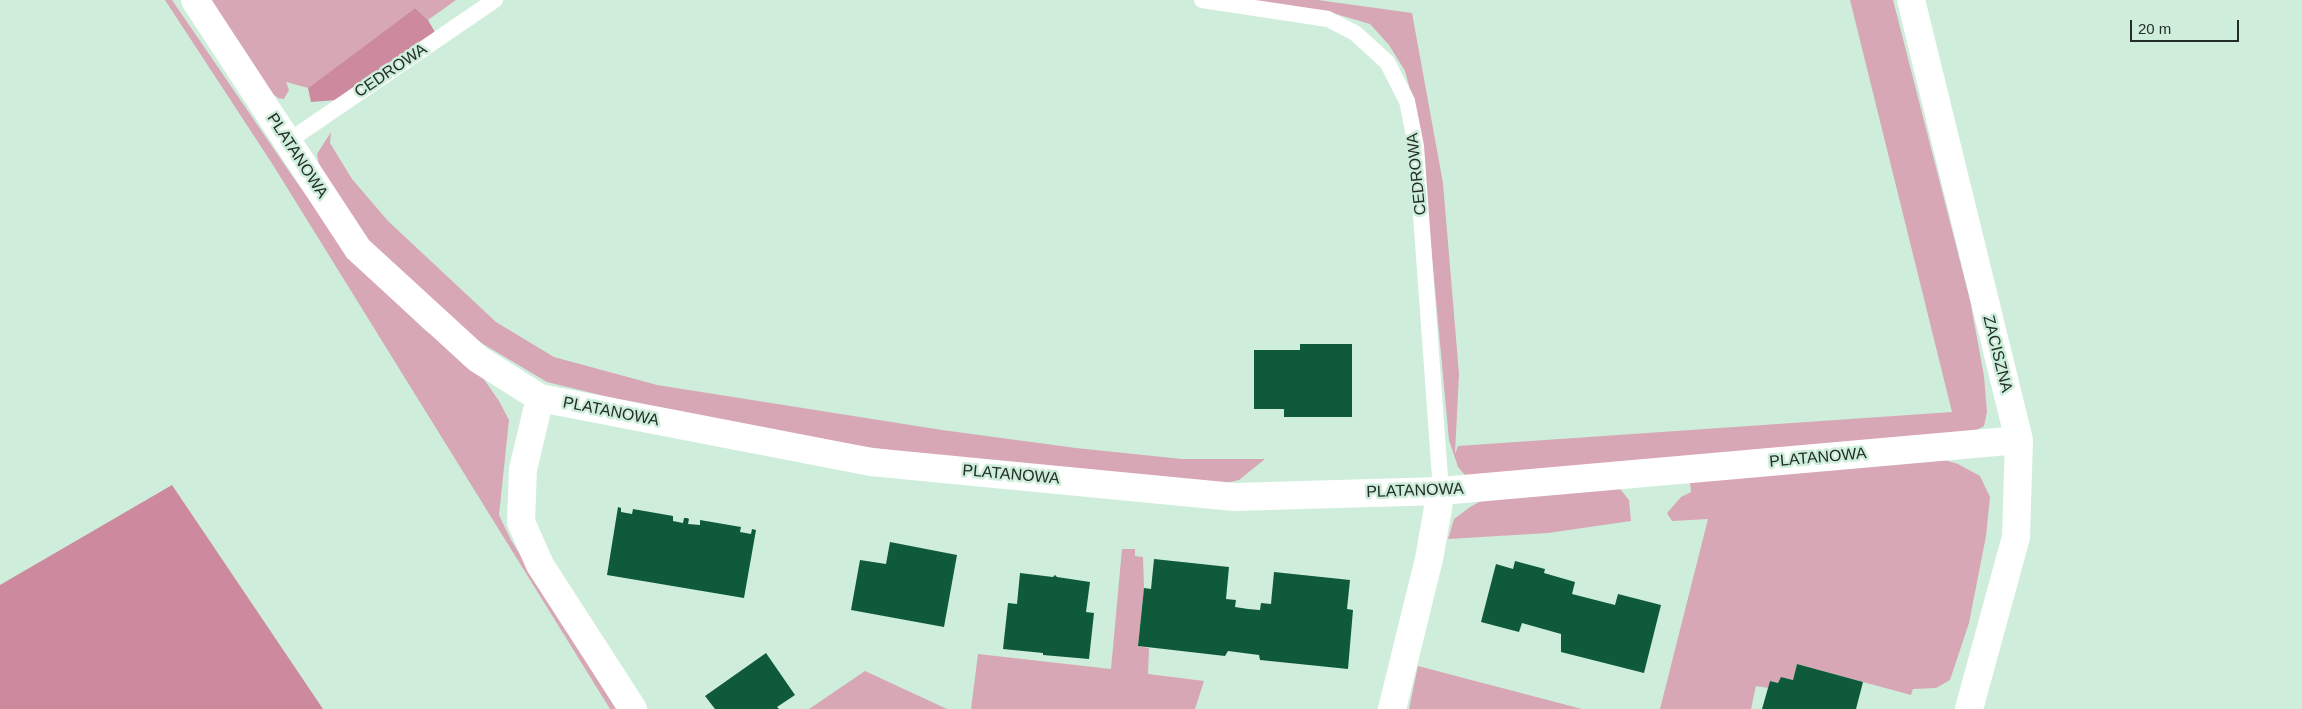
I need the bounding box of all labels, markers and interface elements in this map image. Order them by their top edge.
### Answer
scale bar [2132,10,2241,42]
text: 20 m [2138,20,2171,37]
street label: CEDROWA [351,40,431,102]
street label: PLATANOWA [262,110,332,202]
street label: CEDROWA [1403,132,1431,216]
street label: ZACISZNA [1978,313,2016,395]
street label: PLATANOWA [561,393,661,431]
street label: PLATANOWA [1769,444,1867,472]
street label: PLATANOWA [962,461,1060,489]
street label: PLATANOWA [1366,480,1464,502]

